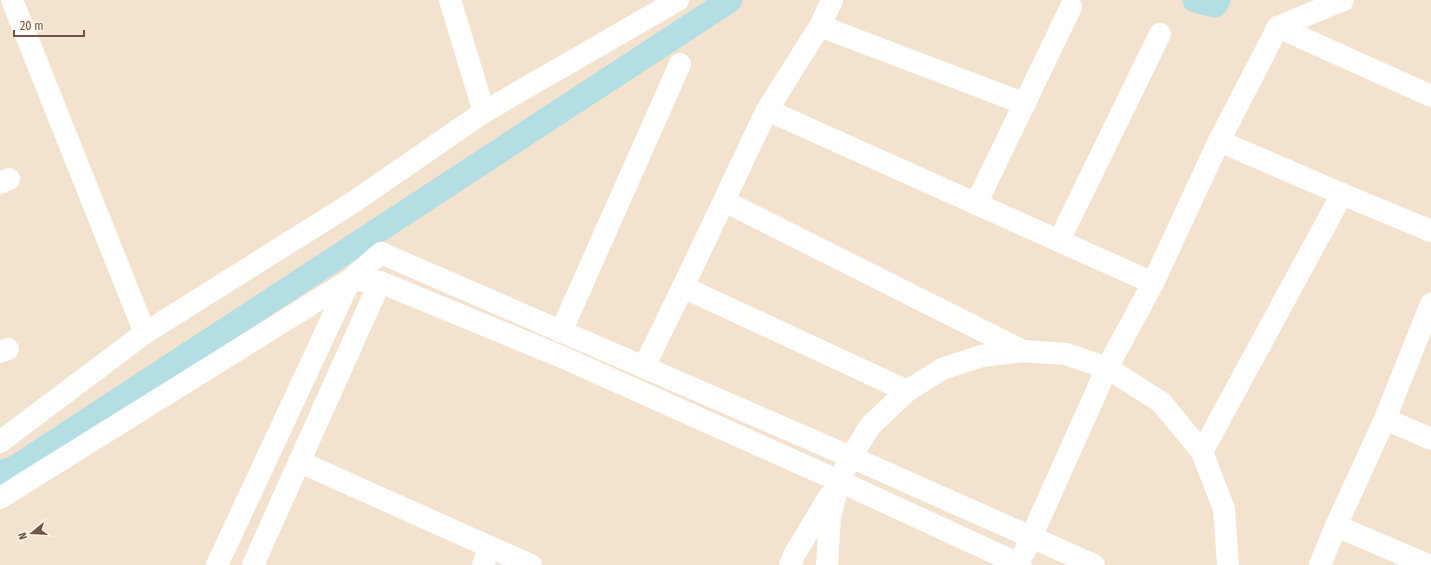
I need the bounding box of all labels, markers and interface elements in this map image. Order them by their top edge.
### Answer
scale bar [14,12,84,38]
text: 20 m [20,19,44,33]
north arrow [12,513,52,553]
text: N [16,531,30,541]

